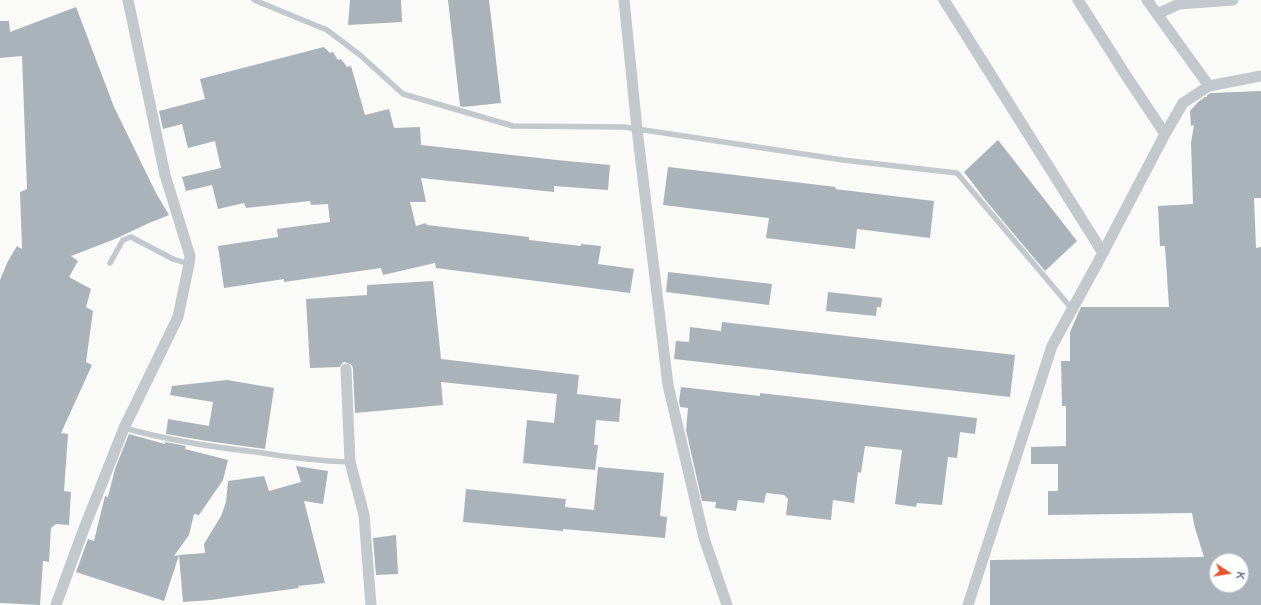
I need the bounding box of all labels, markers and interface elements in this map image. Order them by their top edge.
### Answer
north arrow [1209,553,1249,593]
text: K [1233,570,1247,580]

